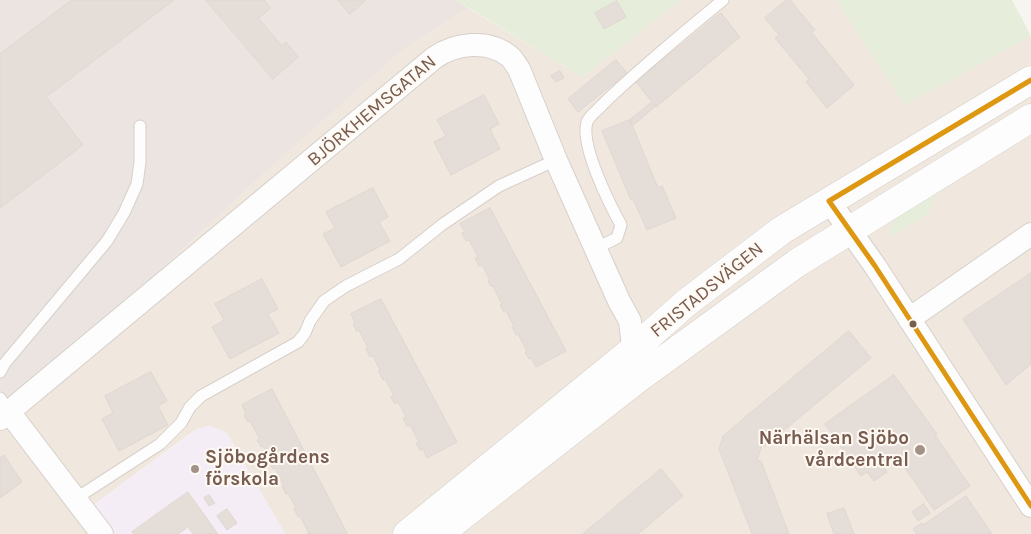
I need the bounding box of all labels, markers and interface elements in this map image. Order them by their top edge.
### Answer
street label: BJÖRKHEMSGATAN [303,51,441,171]
street label: FRISTADSVÄGEN [646,237,768,343]
unlabelled marker [908,319,918,329]
place label: Närhälsan Sjöbo vårdcentral [759,428,909,472]
marker: Närhälsan Sjöbo vårdcentral [913,443,927,457]
place label: Sjöbogårdens förskola [205,447,330,491]
marker: Sjöbogårdens förskola [189,463,201,475]

